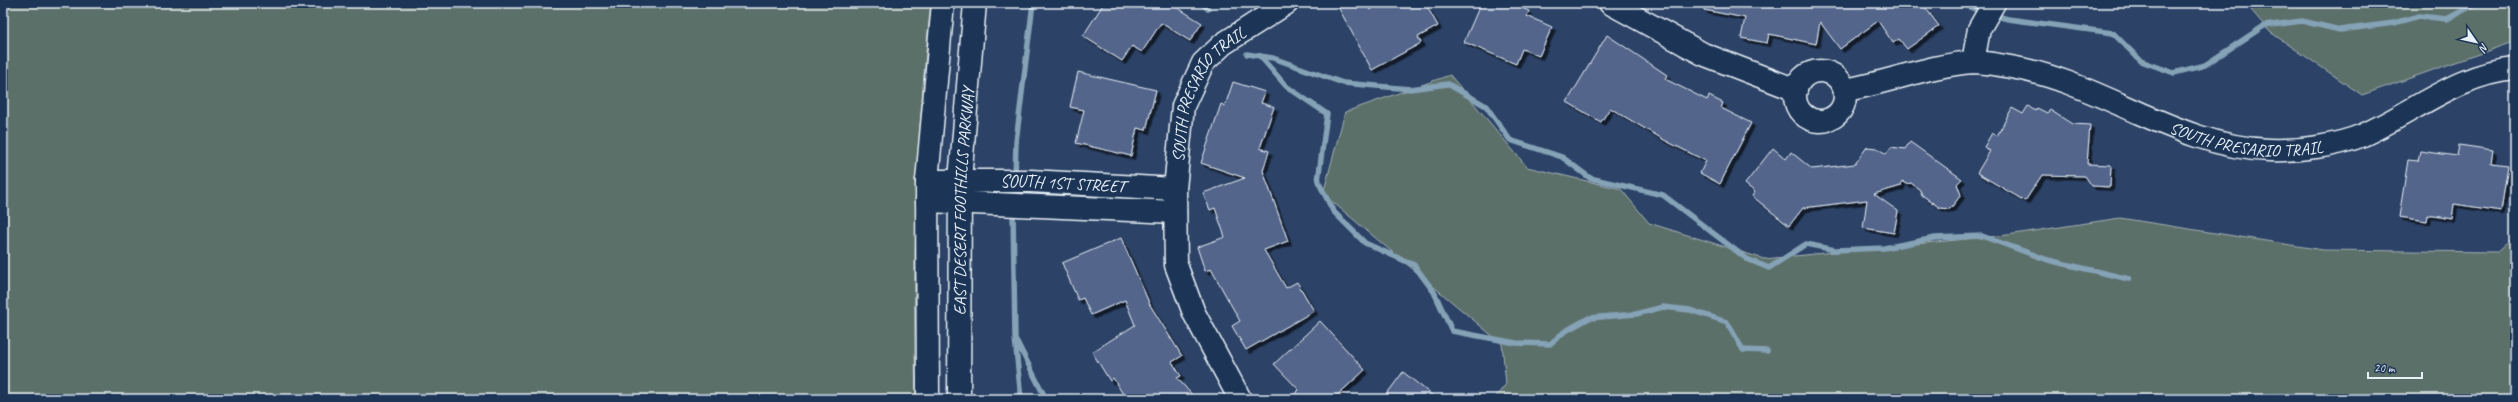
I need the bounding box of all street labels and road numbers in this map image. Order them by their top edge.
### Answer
street label: SOUTH PRESARIO TRAIL [1167,22,1250,163]
street label: EAST DESERT FOOTHILLS PARKWAY [949,84,979,315]
street label: SOUTH PRESARIO TRAIL [2167,117,2325,161]
street label: SOUTH 1ST STREET [1000,171,1130,197]

